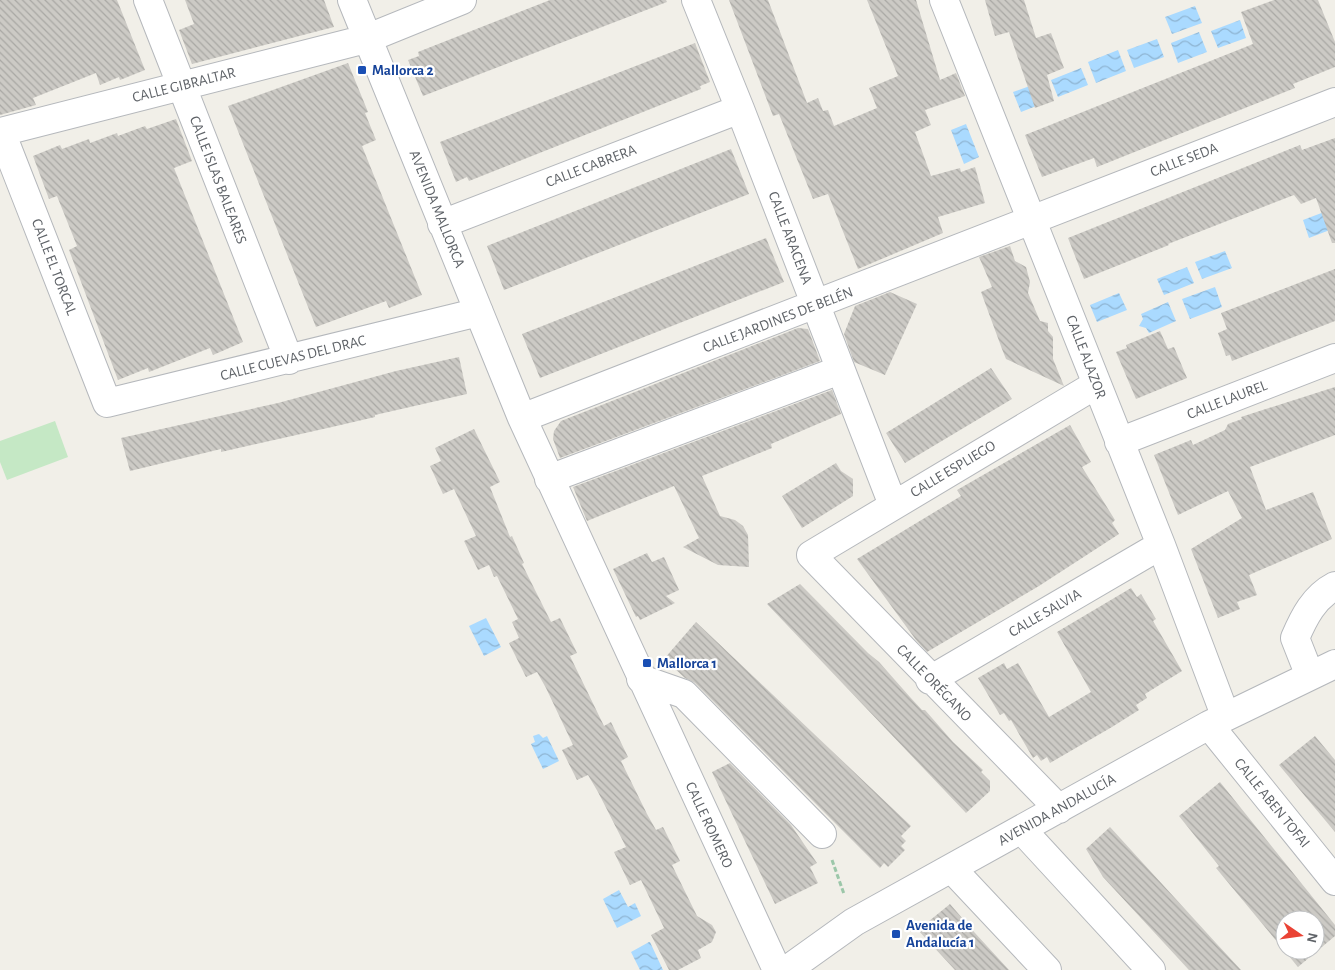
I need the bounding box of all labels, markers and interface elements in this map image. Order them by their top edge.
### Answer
place label: Mallorca 2 [372,63,434,78]
marker: Mallorca 2 [356,64,368,76]
street label: CALLE GIBRALTAR [131,65,237,105]
street label: CALLE ISLAS BALEARES [187,114,249,246]
street label: CALLE SEDA [1148,140,1220,180]
street label: CALLE CABRERA [544,142,639,190]
street label: AVENIDA MALLORCA [407,148,468,270]
street label: CALLE ARACENA [765,190,815,287]
street label: CALLE EL TORCAL [29,217,80,318]
street label: CALLE JARDINES DE BELÉN [700,283,855,356]
street label: CALLE ALAZOR [1063,313,1109,401]
street label: CALLE CUEVAS DEL DRAC [219,333,367,383]
street label: CALLE LAUREL [1185,378,1270,422]
street label: CALLE ESPLIEGO [908,438,998,500]
street label: CALLE SALVIA [1006,586,1084,640]
street label: CALLE ORÉGANO [894,640,976,724]
place label: Mallorca 1 [657,656,717,671]
marker: Mallorca 1 [641,657,653,669]
street label: CALLE ABEN TOFAI [1231,755,1313,851]
street label: AVENIDA ANDALUCÍA [995,770,1119,849]
street label: CALLE ROMERO [683,780,735,870]
north arrow [1275,910,1325,960]
place label: Avenida de Andalucía 1 [906,918,974,950]
marker: Avenida de Andalucía 1 [890,928,902,940]
text: N [1304,931,1320,944]

